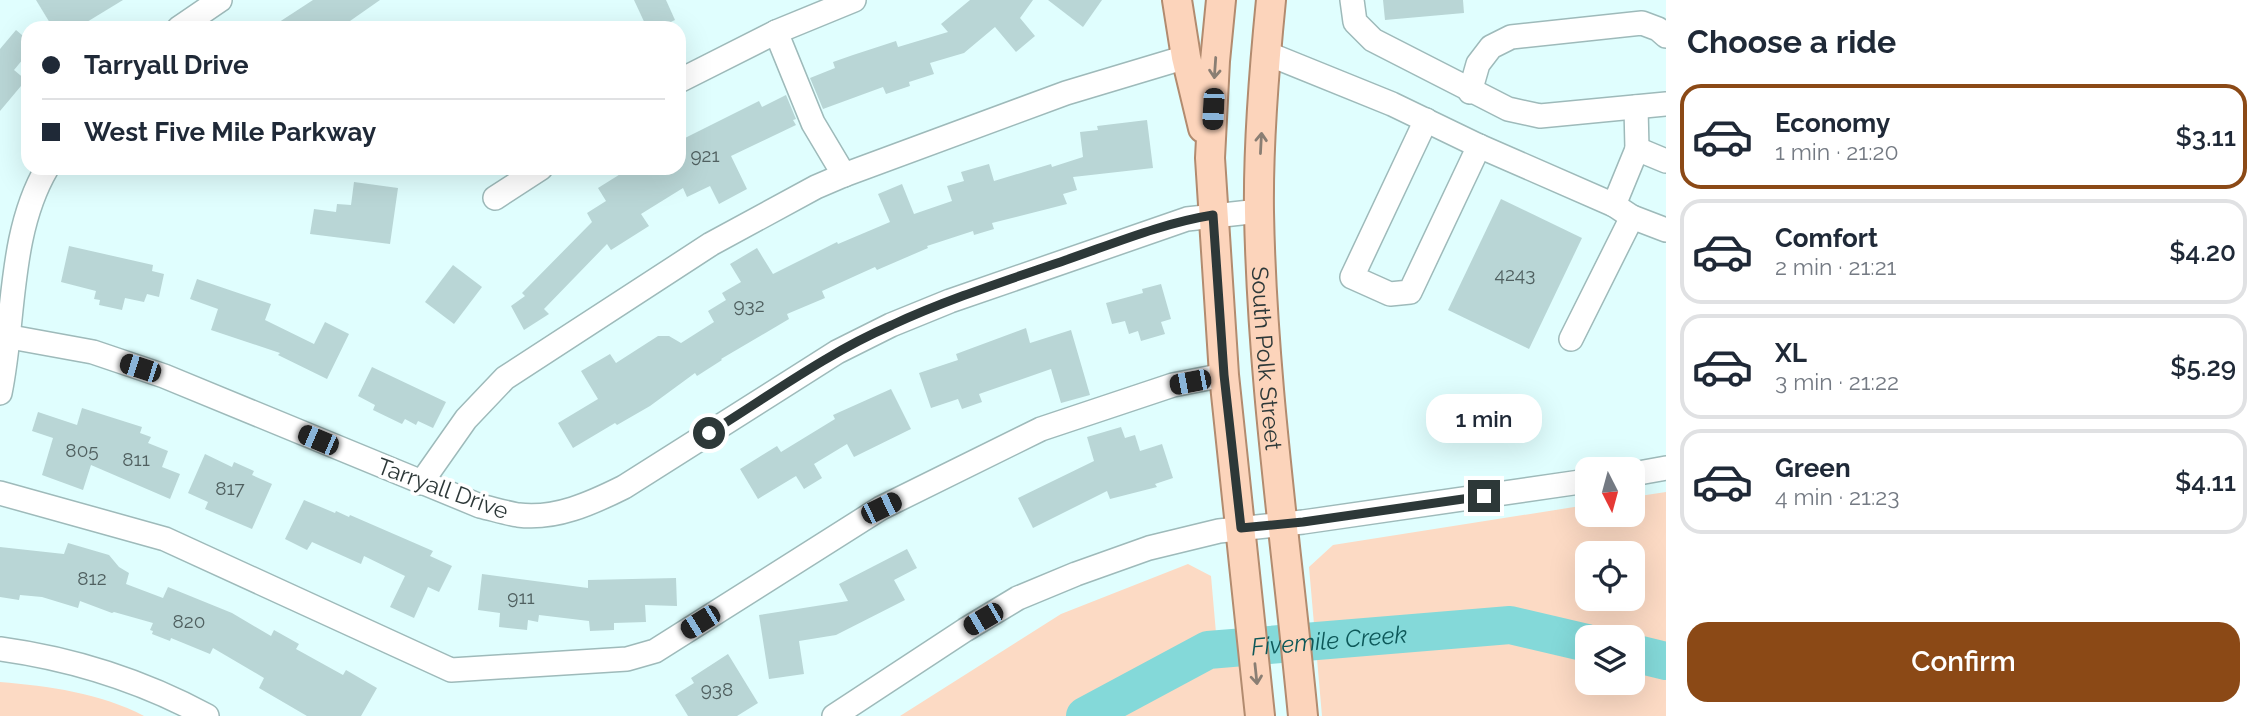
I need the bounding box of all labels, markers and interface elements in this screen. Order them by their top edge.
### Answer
text: Choose a ride [1687,23,1896,60]
text: Tarryall Drive [84,50,248,80]
one-way arrow [1208,56,1221,79]
car [1202,87,1225,131]
icon: car [1691,105,1754,168]
text: Economy [1775,108,1890,138]
text: West Five Mile Parkway [84,117,376,147]
text: $3.11 [2175,122,2236,152]
one-way arrow [1254,132,1267,155]
text: 1 min · 21:20 [1775,138,1899,165]
house number: 921 [690,144,720,166]
icon: car [1691,220,1754,283]
text: Comfort [1775,223,1878,253]
text: $4.20 [2169,237,2236,267]
text: 2 min · 21:21 [1775,253,1896,280]
house number: 4243 [1495,263,1535,285]
street label: South Polk Street [1247,266,1288,452]
house number: 932 [733,294,765,316]
icon: car [1691,335,1754,398]
text: XL [1775,338,1807,368]
car [117,352,164,384]
text: $5.29 [2170,352,2236,382]
car [1168,368,1213,396]
text: 3 min · 21:22 [1775,368,1899,395]
callout: 1 min [1426,394,1542,444]
text: 1 min [1455,405,1513,432]
route start [693,417,725,449]
car [295,422,342,458]
house number: 805 [65,439,99,461]
house number: 811 [122,448,150,470]
icon: car [1691,450,1754,513]
street label: Tarryall Drive [374,452,512,524]
text: Green [1775,453,1851,483]
north arrow [1575,457,1645,527]
map controls [1575,457,1645,695]
text: $4.11 [2175,467,2236,497]
house number: 817 [215,477,245,499]
route end [1468,480,1500,512]
text: 4 min · 21:23 [1775,483,1899,510]
car [858,489,905,527]
button: locate [1575,541,1645,611]
house number: 812 [77,567,107,589]
house number: 911 [507,586,535,608]
car [960,599,1007,639]
car [677,602,724,642]
house number: 820 [173,610,205,632]
water label: Fivemile Creek [1250,619,1408,661]
button: Confirm [1687,622,2240,702]
button: layers [1575,625,1645,695]
one-way arrow [1249,662,1262,685]
house number: 938 [701,678,733,700]

